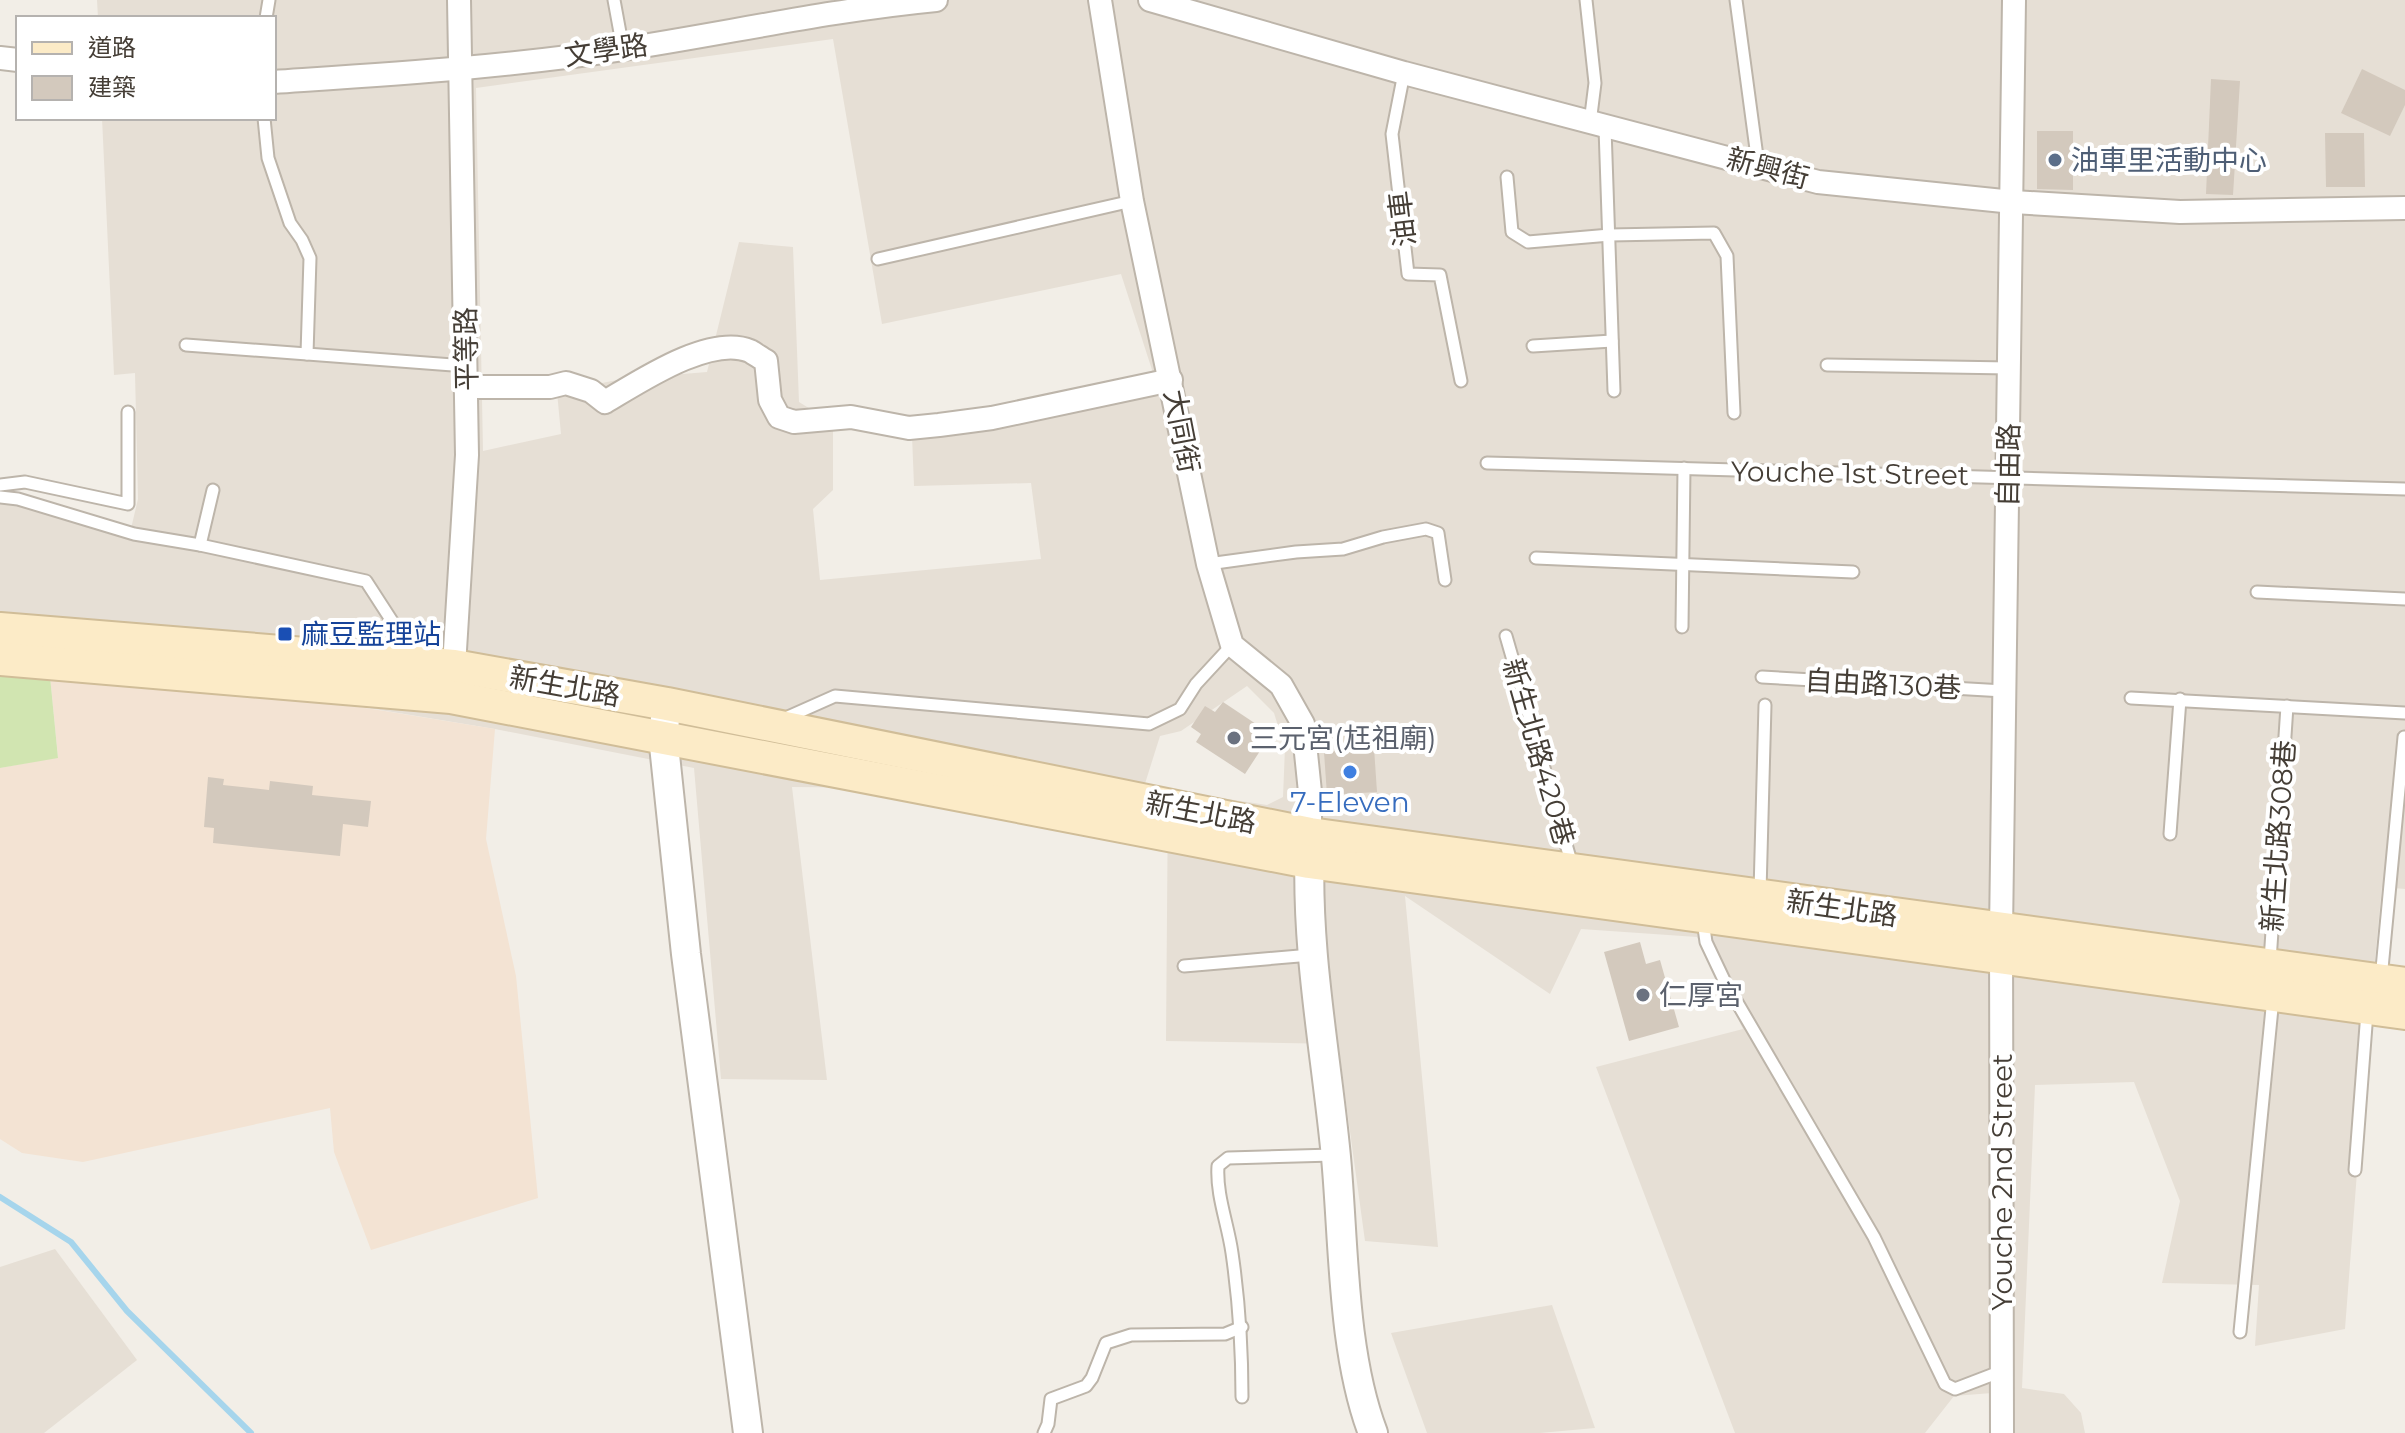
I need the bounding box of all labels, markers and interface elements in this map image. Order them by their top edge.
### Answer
legend [16,16,276,120]
street label: 文學路 [562,27,650,73]
text: 道路 [88,33,136,62]
text: 建築 [88,73,136,102]
street label: 新興街 [1723,141,1813,195]
place label: 油車里活動中心 [2071,143,2267,177]
marker: 油車里活動中心 [2046,151,2064,169]
street label: 油車 [1382,189,1422,249]
street label: 平等路 [448,307,484,391]
street label: 大同街 [1157,387,1207,475]
street label: 自由路 [1990,423,2026,507]
street label: Youche 1st Street [1731,454,1969,492]
place label: 麻豆監理站 [301,617,441,651]
marker: 麻豆監理站 [276,625,294,643]
street label: 新生北路420巷 [1496,655,1582,849]
street label: 新生北路 [507,660,623,712]
street label: 自由路130巷 [1804,663,1962,705]
place label: 三元宮(尪祖廟) [1250,721,1436,755]
marker: 三元宮(尪祖廟) [1225,729,1243,747]
street label: 新生北路308巷 [2254,739,2302,933]
marker: 7-Eleven [1341,763,1359,781]
street label: 新生北路 [1143,785,1259,839]
place label: 7-Eleven [1290,785,1410,819]
street label: 新生北路 [1784,883,1900,933]
place label: 仁厚宮 [1659,978,1743,1012]
marker: 仁厚宮 [1634,986,1652,1004]
street label: Youche 2nd Street [1985,1053,2019,1311]

